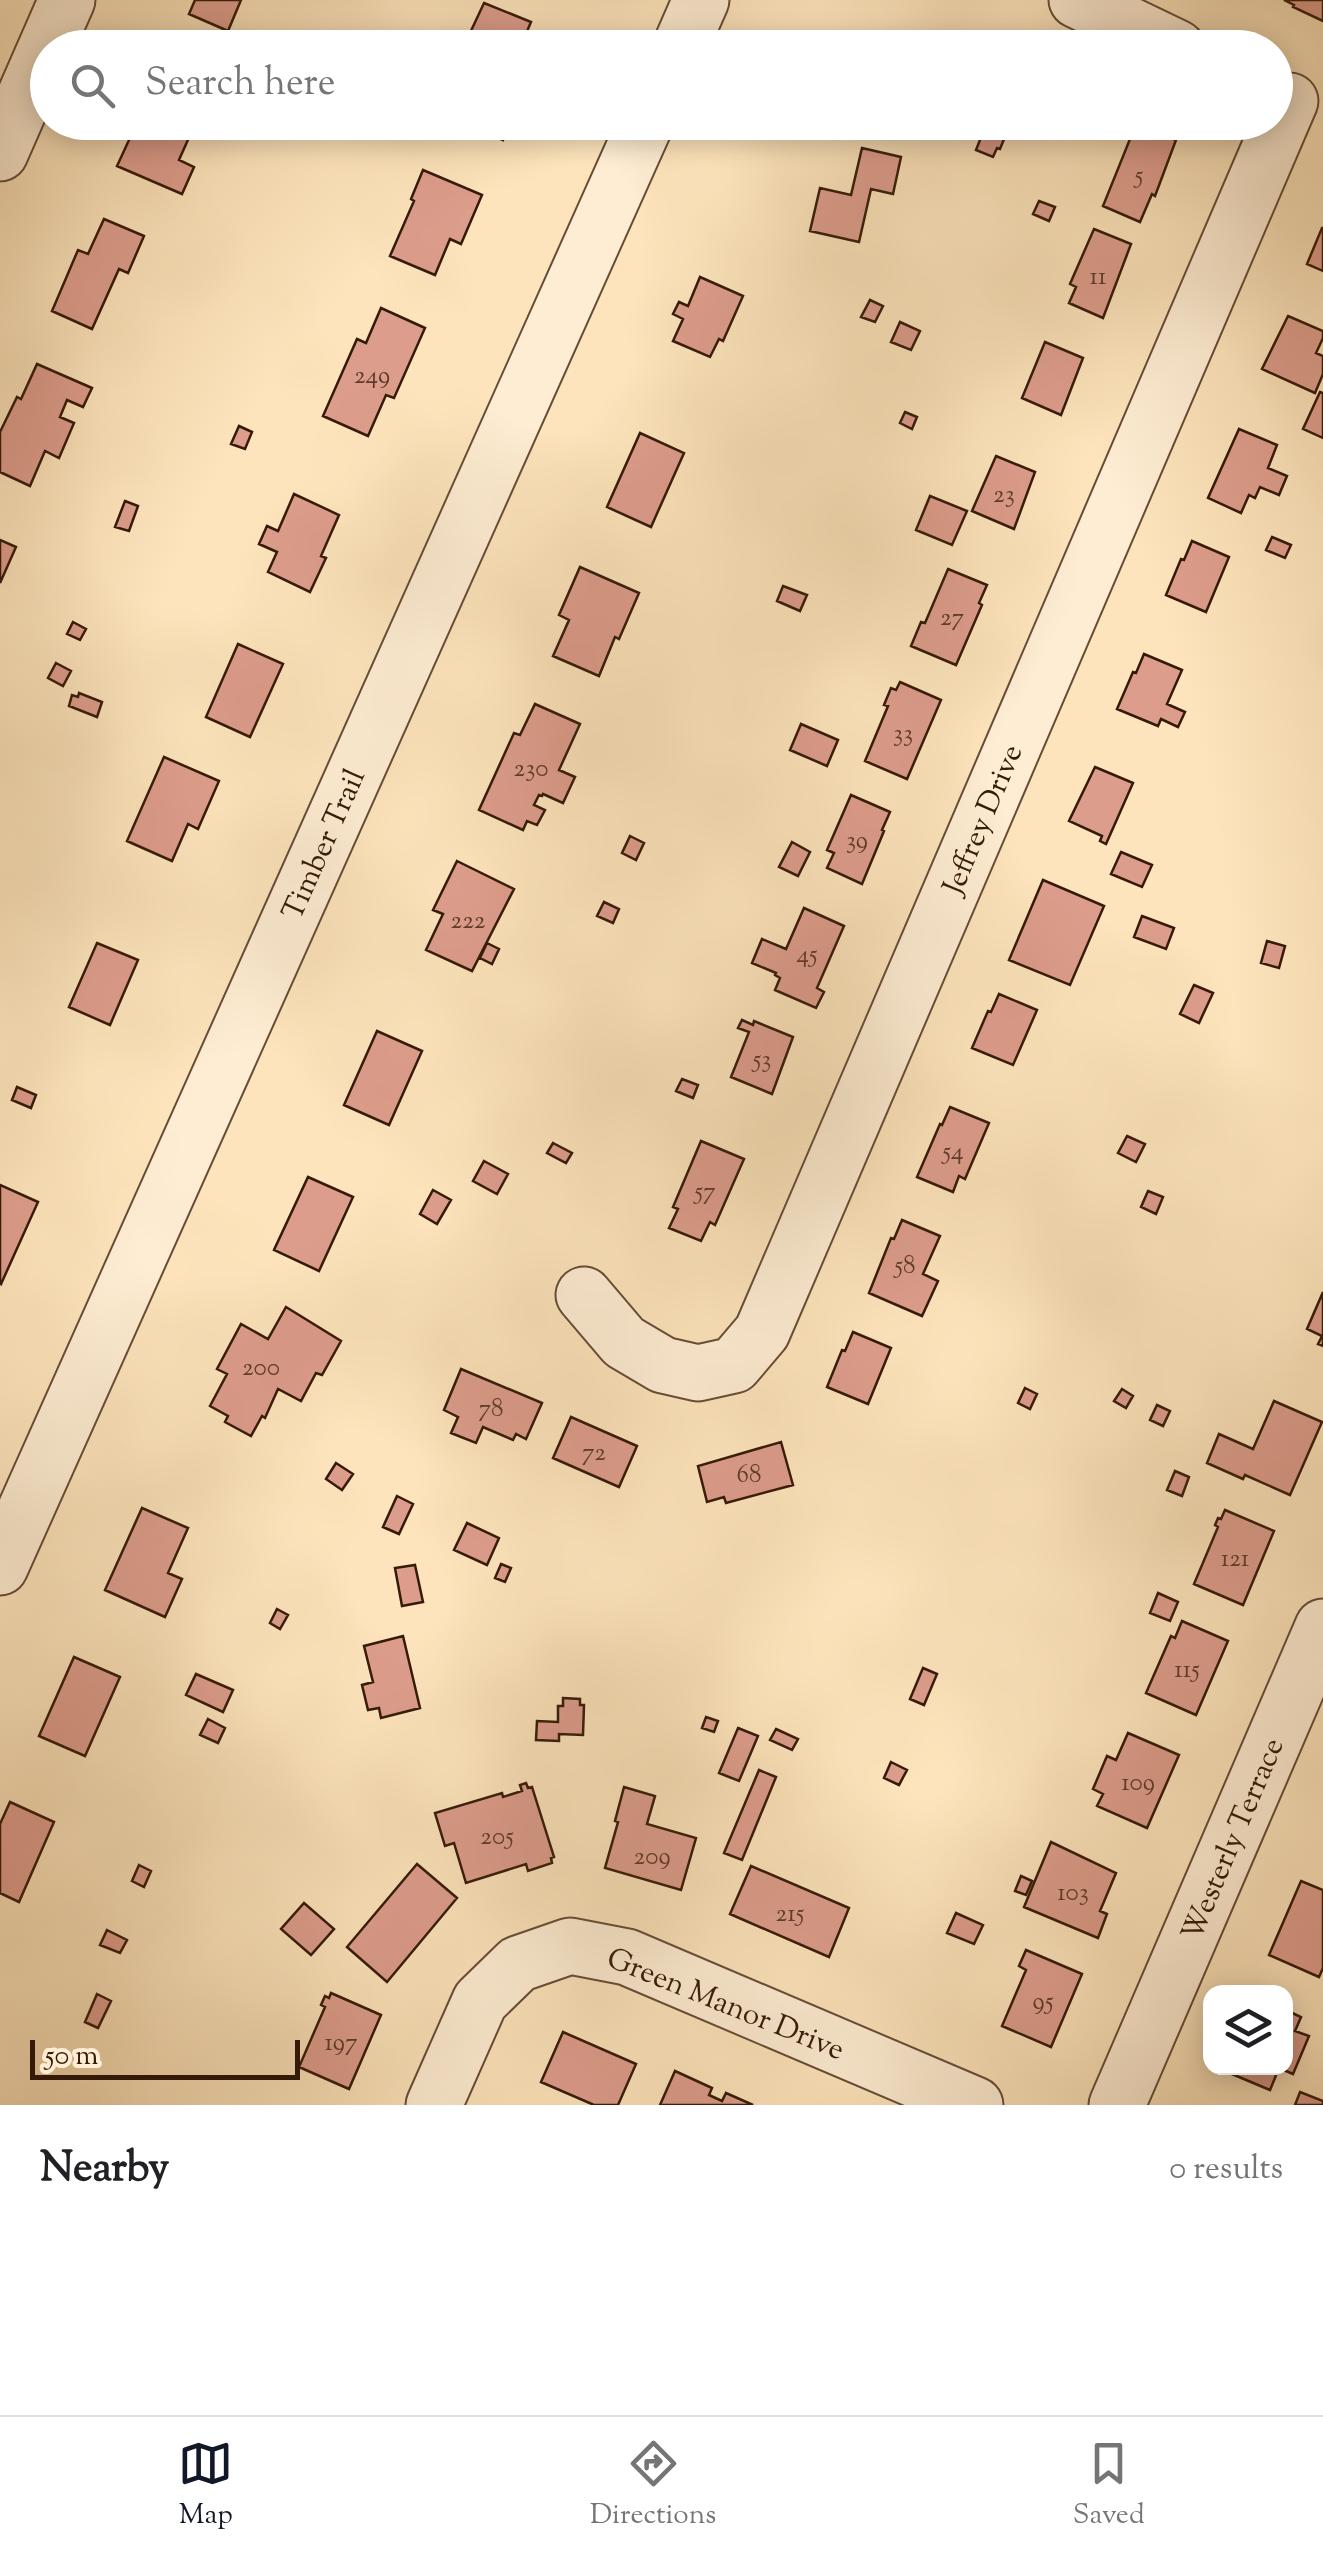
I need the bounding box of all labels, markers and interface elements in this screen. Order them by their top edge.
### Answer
search box [30,30,1293,140]
icon: search [65,58,120,113]
text: Search here [145,58,336,112]
house number: 5 [1133,159,1144,195]
house number: 11 [1089,260,1107,296]
house number: 249 [354,359,390,395]
house number: 23 [993,478,1015,514]
house number: 27 [940,601,965,637]
house number: 33 [893,717,913,753]
street label: Jeffrey Drive [933,738,1035,903]
house number: 230 [514,752,548,788]
street label: Timber Trail [273,763,378,927]
house number: 39 [846,824,868,860]
house number: 222 [450,904,486,940]
house number: 45 [796,938,818,974]
house number: 53 [751,1043,771,1079]
house number: 54 [940,1135,964,1171]
house number: 57 [692,1175,716,1211]
house number: 58 [892,1249,916,1285]
house number: 200 [242,1351,280,1387]
house number: 78 [478,1392,504,1428]
house number: 72 [582,1436,606,1472]
house number: 68 [737,1458,761,1494]
house number: 121 [1221,1542,1249,1578]
house number: 115 [1174,1653,1200,1689]
street label: Westerly Terrace [1172,1732,1296,1948]
house number: 109 [1121,1766,1155,1802]
house number: 205 [480,1820,514,1856]
house number: 209 [633,1840,671,1876]
house number: 103 [1057,1876,1089,1912]
house number: 215 [776,1897,805,1933]
street label: Green Manor Drive [600,1938,850,2073]
house number: 95 [1033,1985,1054,2021]
map controls [1203,1985,1293,2075]
button: layers [1203,1985,1293,2075]
house number: 197 [325,2026,358,2062]
scale bar [30,2035,300,2080]
text: 50 m [45,2037,99,2077]
text: Nearby [40,2140,169,2200]
text: 0 results [1169,2147,1283,2193]
tab: Map [178,2436,233,2536]
tab: Directions [590,2436,716,2536]
tab: Saved [1073,2436,1145,2536]

